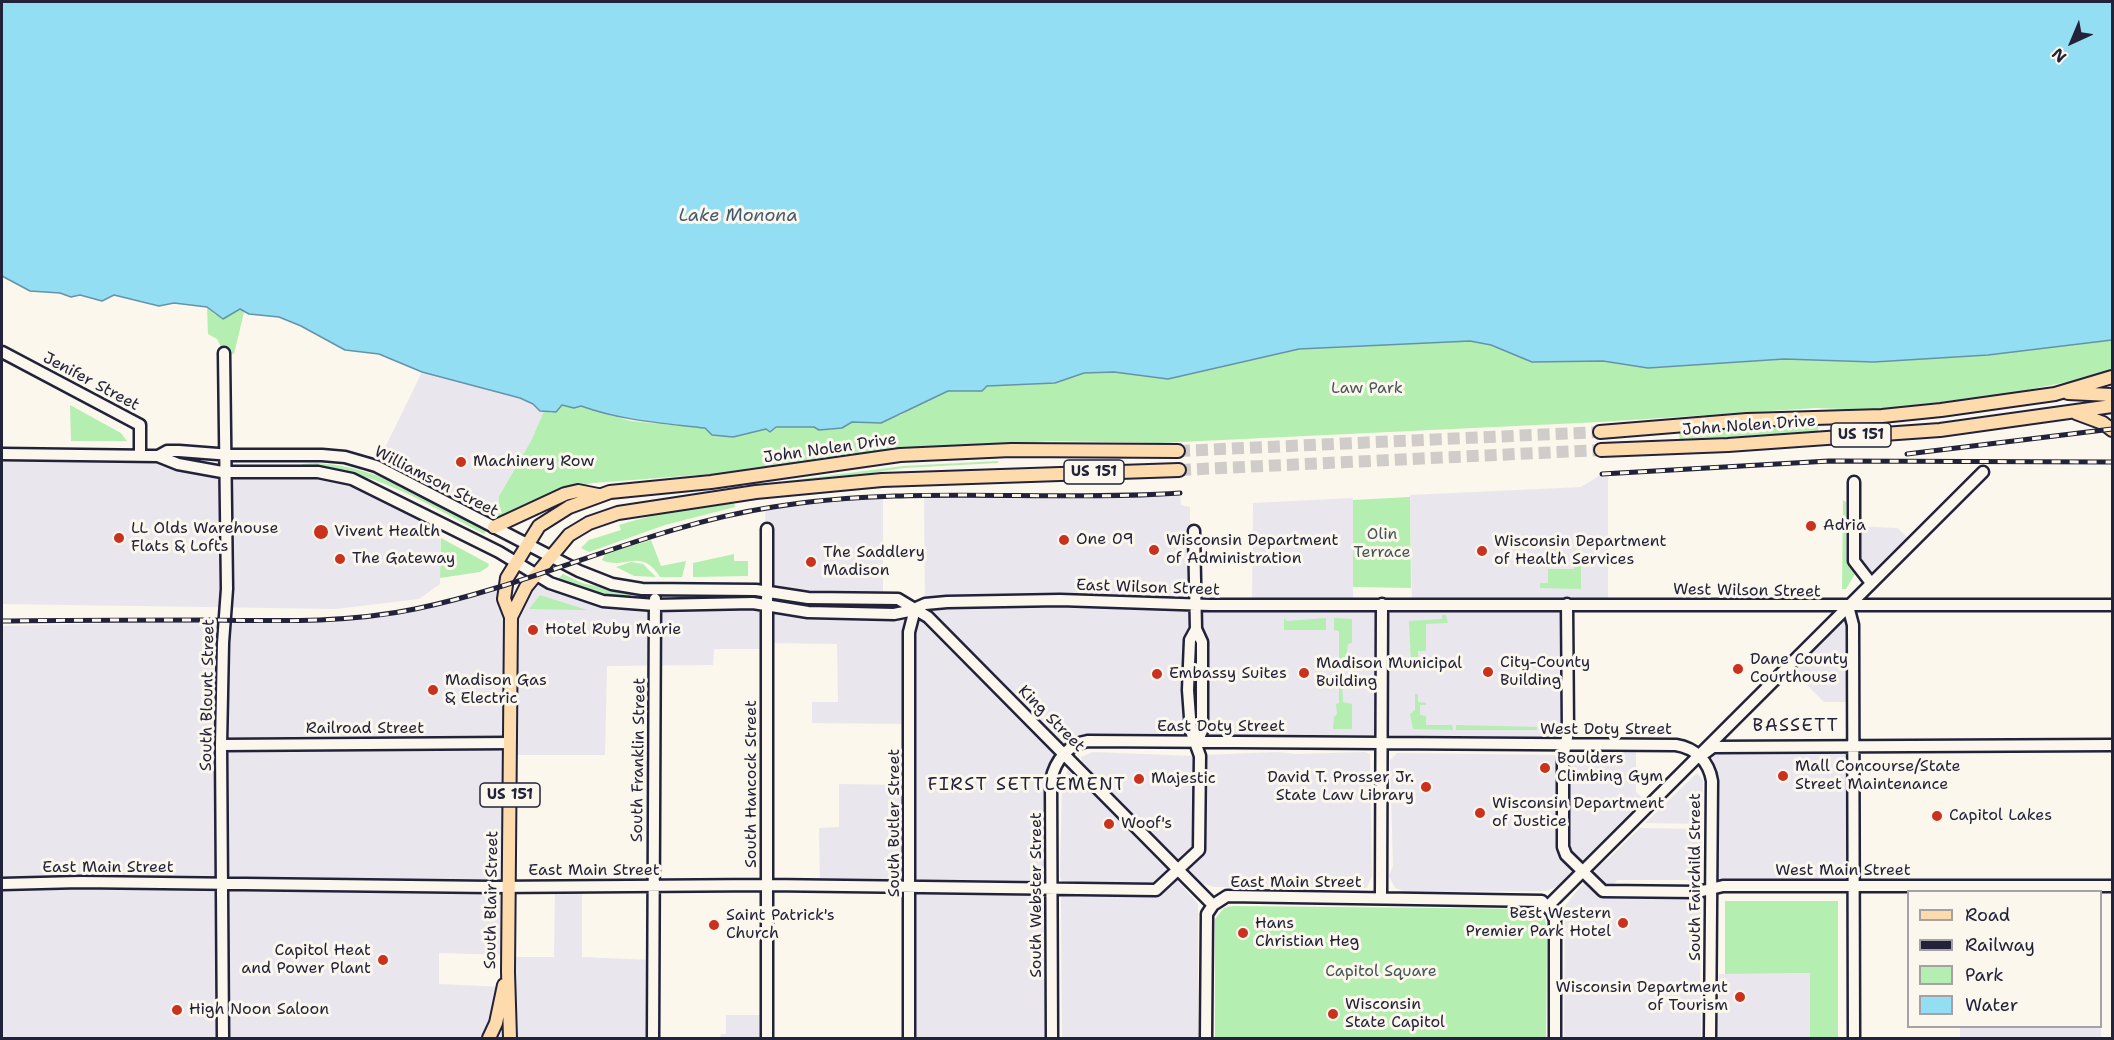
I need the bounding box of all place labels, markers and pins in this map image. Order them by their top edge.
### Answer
place label: Machinery Row [473,452,594,472]
marker: Machinery Row [454,455,468,469]
place label: Adria [1823,516,1866,536]
place label: LL Olds Warehouse Flats & Lofts [131,519,279,557]
marker: Adria [1804,519,1818,533]
place label: Vivent Health [334,522,440,542]
marker: Vivent Health [312,523,330,541]
place label: One 09 [1076,530,1134,550]
marker: LL Olds Warehouse Flats & Lofts [112,531,126,545]
place label: Wisconsin Department of Administration [1166,531,1339,569]
place label: Wisconsin Department of Health Services [1494,532,1667,570]
marker: One 09 [1057,533,1071,547]
place label: The Saddlery Madison [823,543,925,581]
marker: Wisconsin Department of Administration [1147,543,1161,557]
marker: Wisconsin Department of Health Services [1475,544,1489,558]
place label: The Gateway [352,549,455,569]
marker: The Gateway [333,552,347,566]
marker: The Saddlery Madison [804,555,818,569]
place label: Hotel Ruby Marie [545,620,681,640]
marker: Hotel Ruby Marie [526,623,540,637]
place label: Dane County Courthouse [1750,650,1848,688]
place label: City-County Building [1500,653,1590,691]
place label: Madison Municipal Building [1316,654,1462,692]
marker: Dane County Courthouse [1731,662,1745,676]
place label: Embassy Suites [1169,664,1287,684]
marker: City-County Building [1481,665,1495,679]
marker: Madison Municipal Building [1297,666,1311,680]
marker: Embassy Suites [1150,667,1164,681]
place label: Madison Gas & Electric [445,671,547,709]
marker: Madison Gas & Electric [426,683,440,697]
place label: Boulders Climbing Gym [1557,749,1663,787]
place label: Mall Concourse/State Street Maintenance [1795,757,1961,795]
marker: Boulders Climbing Gym [1538,761,1552,775]
place label: David T. Prosser Jr. State Law Library [1267,768,1414,806]
place label: Majestic [1151,769,1216,789]
marker: Mall Concourse/State Street Maintenance [1776,769,1790,783]
marker: Majestic [1132,772,1146,786]
marker: David T. Prosser Jr. State Law Library [1419,780,1433,794]
place label: Wisconsin Department of Justice [1492,794,1665,832]
marker: Wisconsin Department of Justice [1473,806,1487,820]
place label: Capitol Lakes [1949,806,2052,826]
marker: Capitol Lakes [1930,809,1944,823]
place label: Woof's [1121,814,1172,834]
marker: Woof's [1102,817,1116,831]
place label: Best Western Premier Park Hotel [1465,904,1611,942]
place label: Saint Patrick's Church [726,906,835,944]
place label: Hans Christian Heg [1255,914,1359,952]
marker: Best Western Premier Park Hotel [1616,916,1630,930]
marker: Saint Patrick's Church [707,918,721,932]
marker: Hans Christian Heg [1236,926,1250,940]
place label: Capitol Heat and Power Plant [241,941,371,979]
marker: Capitol Heat and Power Plant [376,953,390,967]
place label: Wisconsin Department of Tourism [1555,978,1728,1016]
marker: Wisconsin Department of Tourism [1733,990,1747,1004]
place label: Wisconsin State Capitol [1345,995,1445,1033]
place label: High Noon Saloon [189,1000,329,1020]
marker: High Noon Saloon [170,1003,184,1017]
marker: Wisconsin State Capitol [1326,1007,1340,1021]

